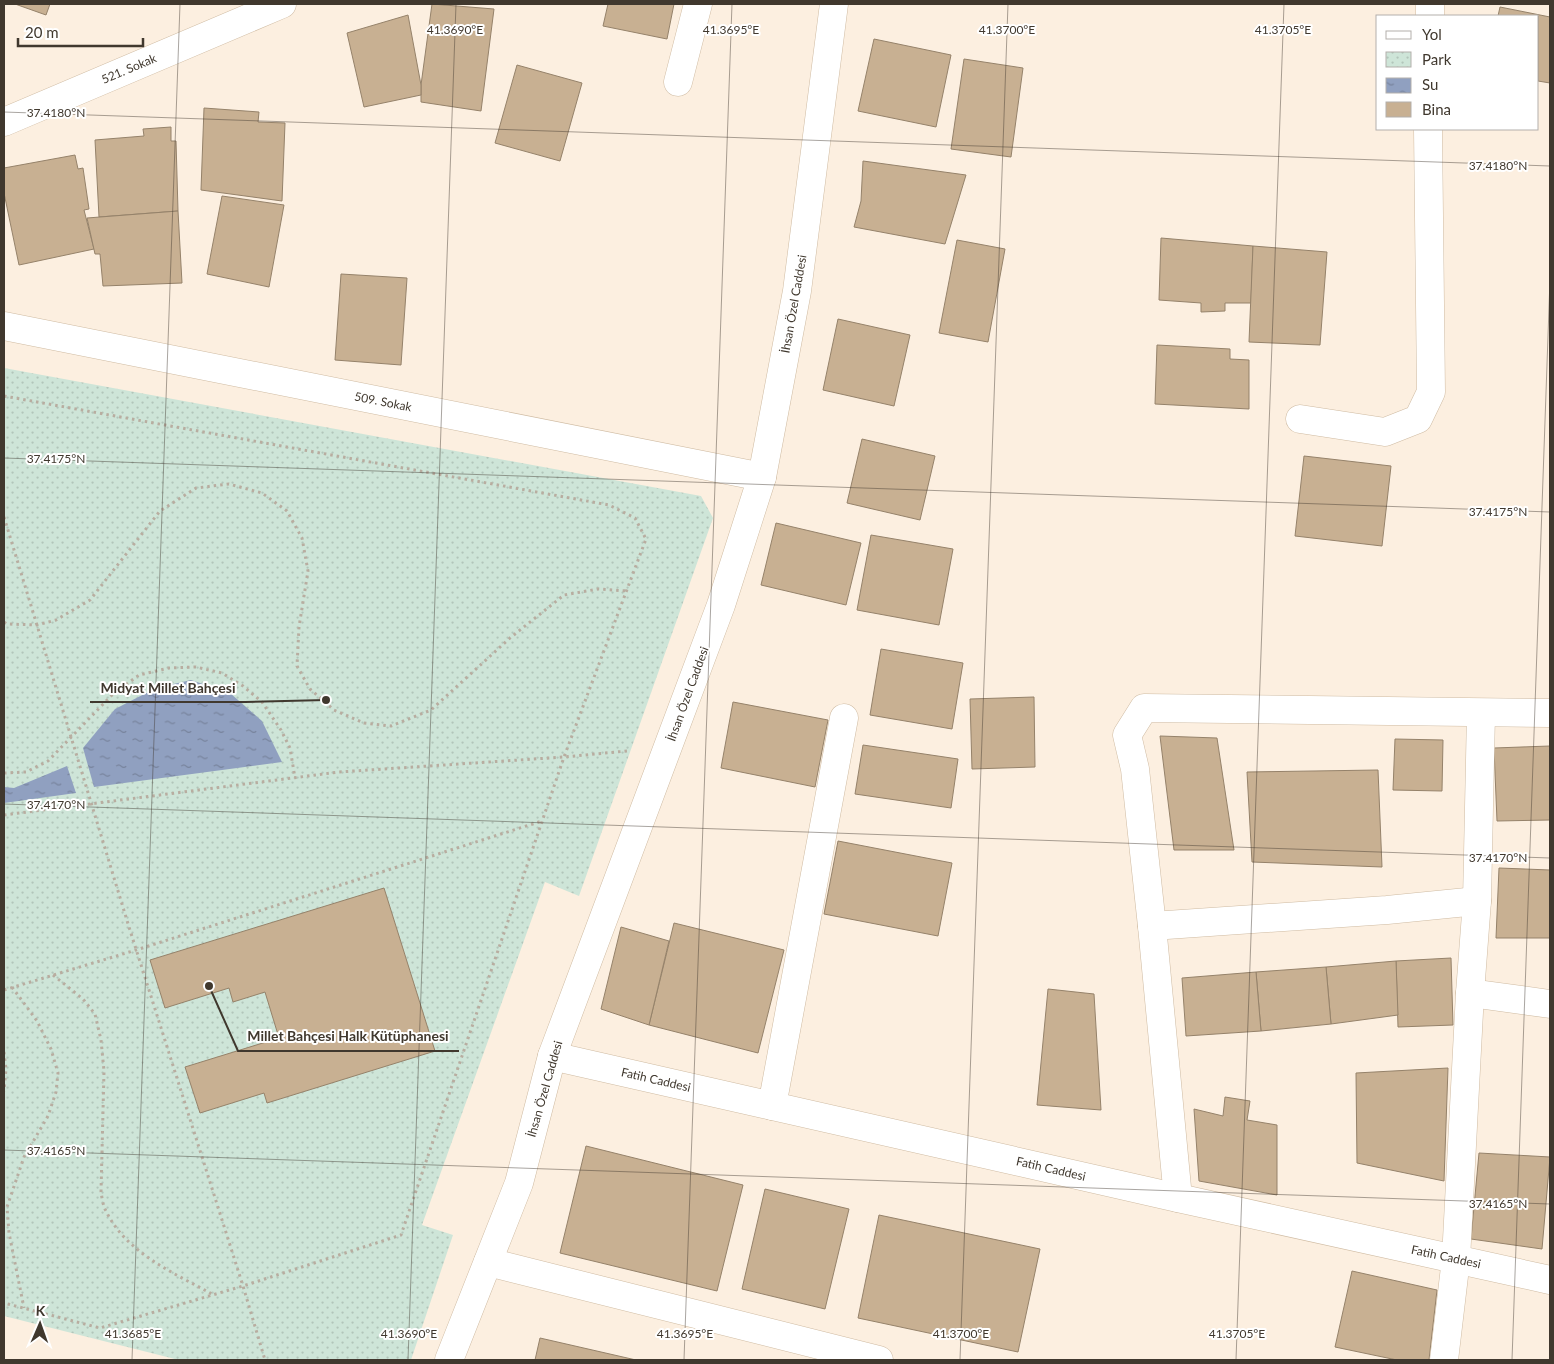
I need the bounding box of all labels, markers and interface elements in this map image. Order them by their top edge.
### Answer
scale bar [18,15,142,47]
legend [1376,15,1539,130]
text: 41.3690°E [427,22,483,37]
text: 41.3695°E [703,22,759,37]
text: 41.3700°E [979,22,1035,37]
text: 41.3705°E [1255,22,1311,37]
text: 20 m [25,23,59,41]
text: Yol [1422,25,1442,43]
street label: 521. Sokak [99,50,159,87]
text: Park [1422,50,1452,68]
text: Su [1422,75,1438,93]
text: Bina [1422,100,1451,118]
text: 37.4180°N [27,105,85,120]
text: 37.4180°N [1469,158,1527,173]
street label: İhsan Özel Caddesi [777,253,810,354]
street label: 509. Sokak [353,389,414,415]
text: 37.4175°N [27,451,85,466]
text: 37.4175°N [1469,504,1527,519]
street label: İhsan Özel Caddesi [663,644,712,743]
callout: Midyat Millet Bahçesi [90,673,245,702]
text: Midyat Millet Bahçesi [100,679,236,696]
text: 37.4170°N [27,797,85,812]
text: 37.4170°N [1469,850,1527,865]
callout: Millet Bahçesi Halk Kütüphanesi [238,1022,459,1051]
text: Millet Bahçesi Halk Kütüphanesi [247,1027,449,1044]
street label: İhsan Özel Caddesi [524,1039,566,1139]
street label: Fatih Caddesi [620,1064,692,1095]
text: 37.4165°N [27,1143,85,1158]
street label: Fatih Caddesi [1015,1153,1087,1184]
text: 37.4165°N [1469,1196,1527,1211]
street label: Fatih Caddesi [1410,1242,1482,1271]
north arrow [15,1299,65,1349]
text: K [35,1302,46,1319]
text: 41.3685°E [105,1326,161,1341]
text: 41.3690°E [381,1326,437,1341]
text: 41.3695°E [657,1326,713,1341]
text: 41.3700°E [933,1326,989,1341]
text: 41.3705°E [1209,1326,1265,1341]

